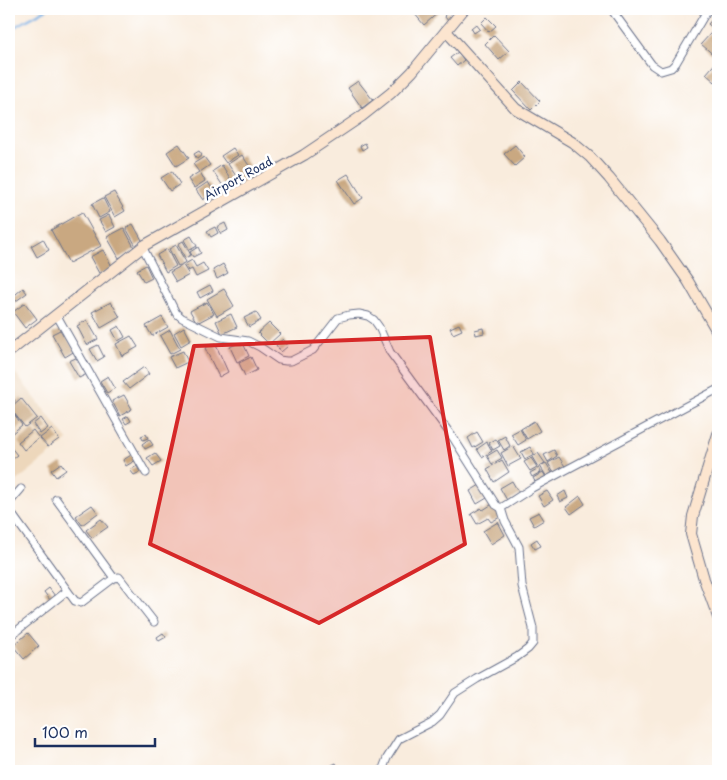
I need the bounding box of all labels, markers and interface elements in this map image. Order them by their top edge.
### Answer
street label: Airport Road [200,152,276,204]
scale bar [35,715,155,747]
text: 100 m [42,720,88,743]

